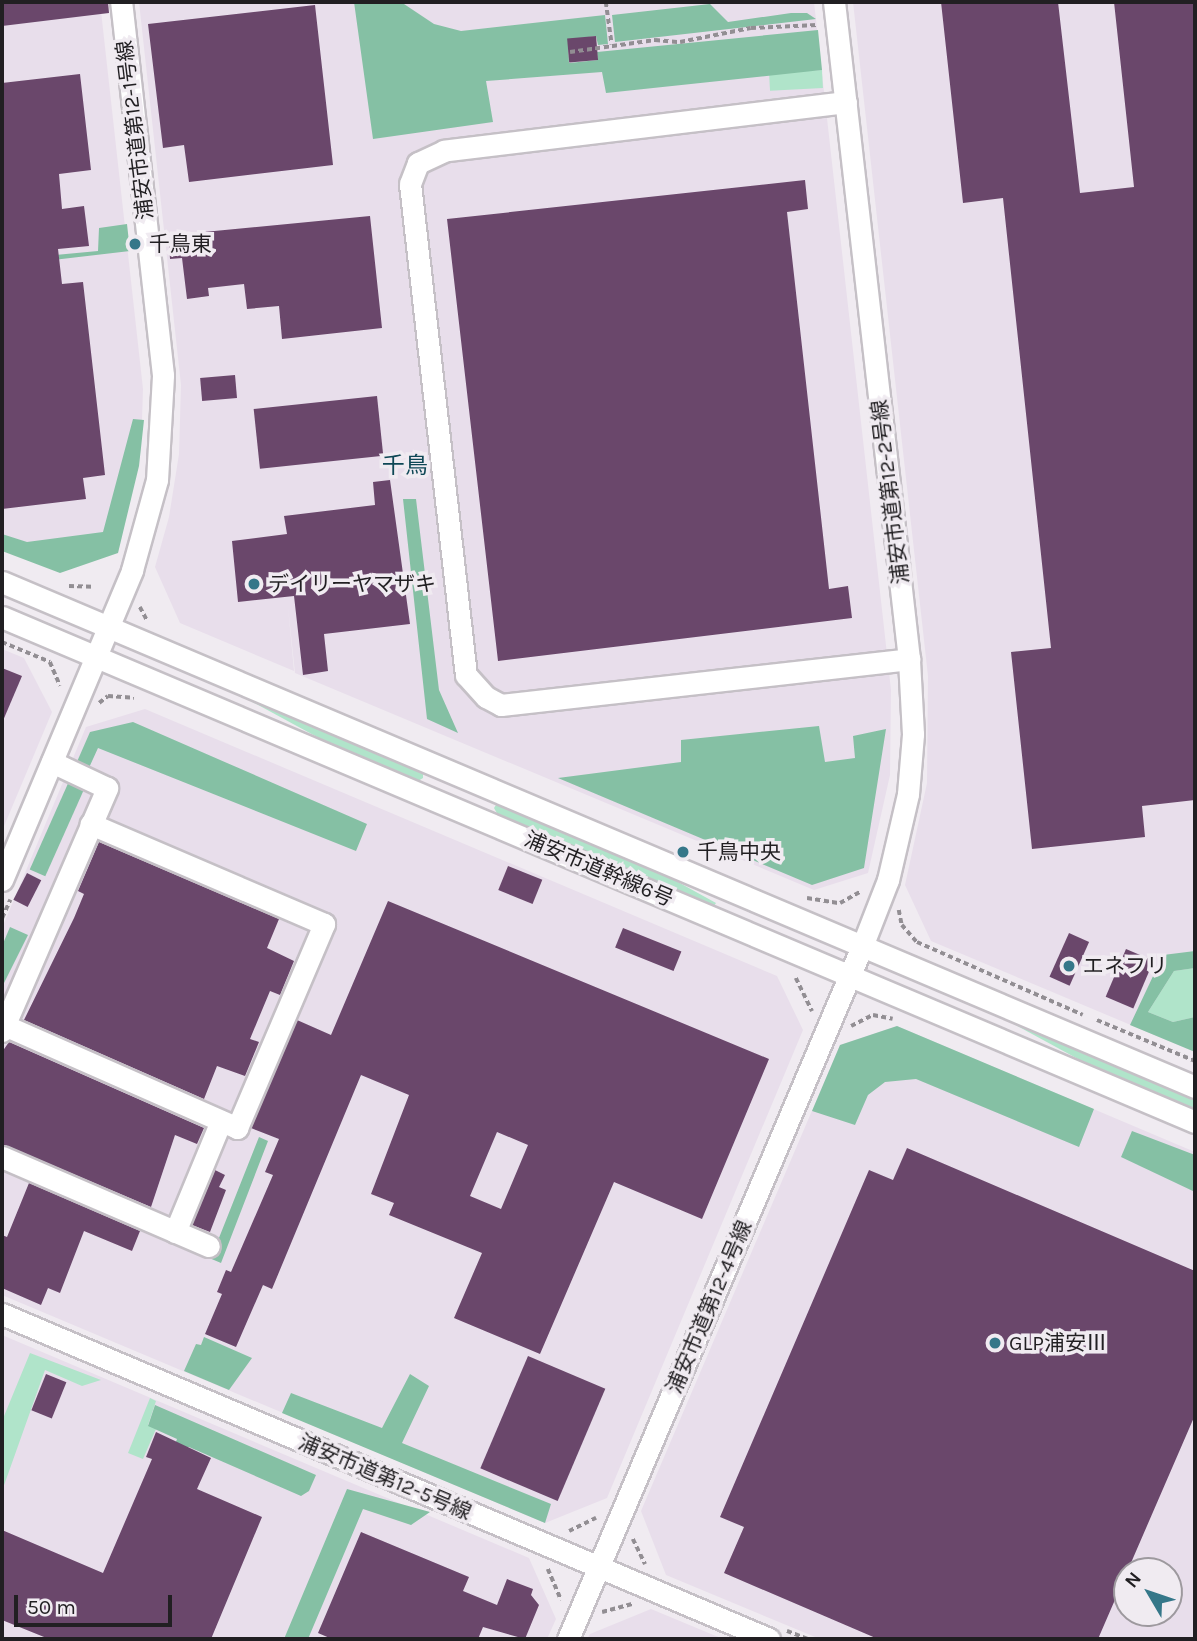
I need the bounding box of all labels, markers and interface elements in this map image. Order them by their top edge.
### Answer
street label: 浦安市道第12-1号線 [112,39,158,221]
place label: 千鳥東 [149,231,212,257]
marker: 千鳥東 [127,236,143,252]
street label: 浦安市道第12-2号線 [866,398,914,586]
district label: 千鳥 [382,452,428,480]
place label: デイリーヤマザキ [268,571,436,597]
marker: デイリーヤマザキ [246,576,262,592]
street label: 浦安市道幹線6号 [521,826,677,912]
place label: 千鳥中央 [697,839,781,865]
marker: 千鳥中央 [675,844,691,860]
place label: エネフリ [1083,953,1167,979]
marker: エネフリ [1061,958,1077,974]
street label: 浦安市道第12-4号線 [661,1217,757,1397]
place label: GLP浦安Ⅲ [1009,1330,1107,1356]
marker: GLP浦安Ⅲ [987,1335,1003,1351]
street label: 浦安市道第12-5号線 [295,1429,475,1525]
north arrow [1113,1557,1183,1627]
text: N [1120,1568,1146,1592]
scale bar [18,1582,175,1626]
text: 50 m [27,1595,76,1619]

